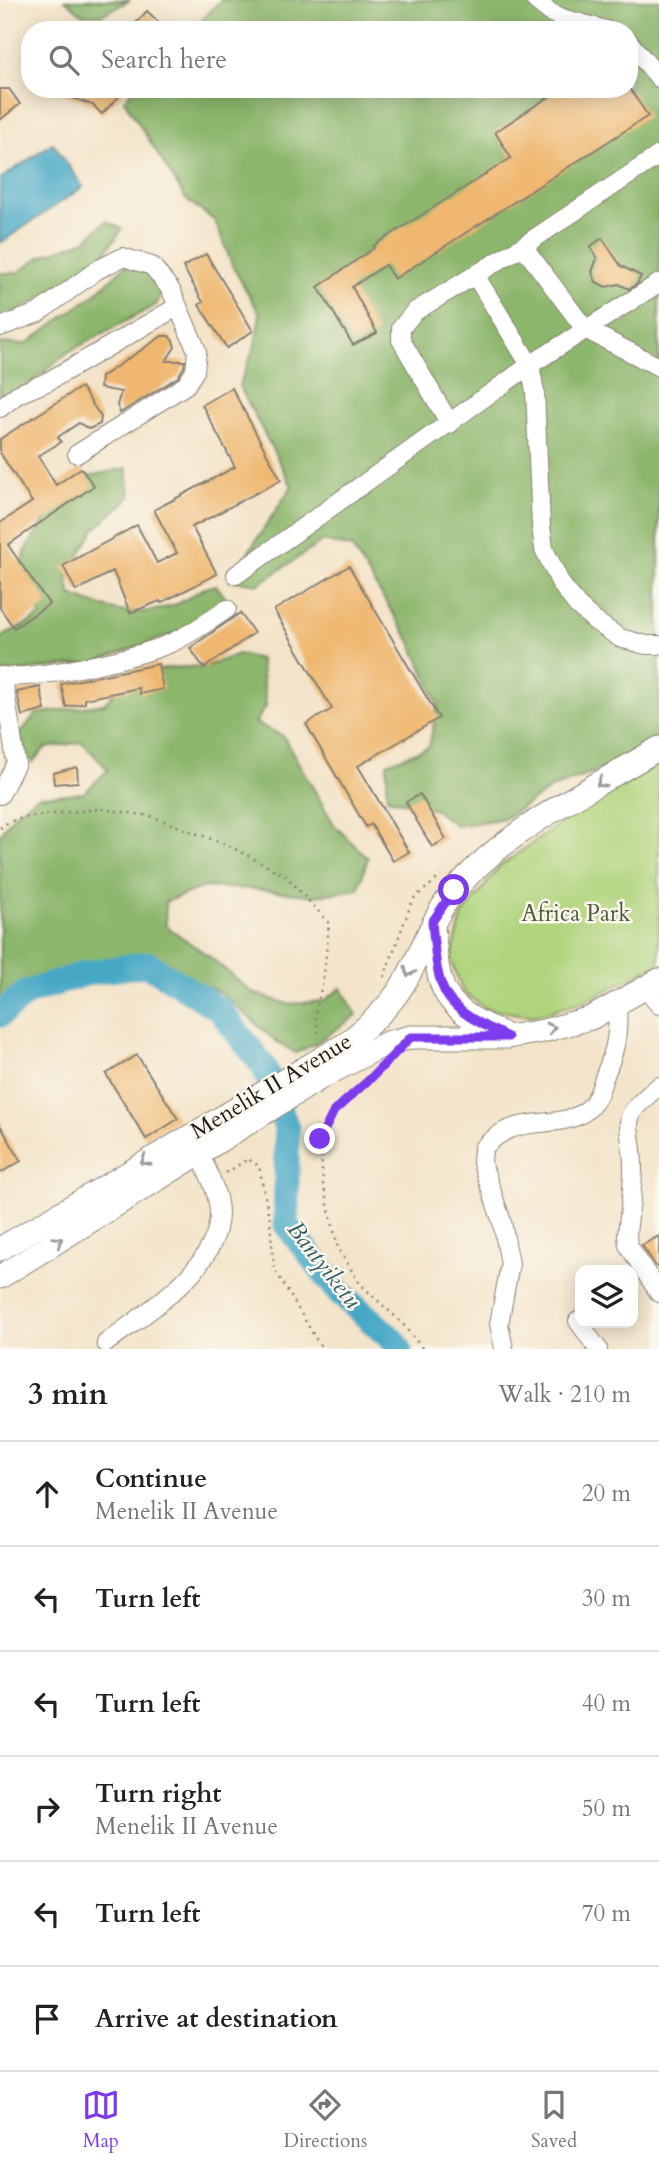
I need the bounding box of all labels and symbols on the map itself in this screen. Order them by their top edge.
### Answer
one-way arrow [595,775,608,788]
route start [438,874,469,905]
park label: Africa Park [521,898,631,929]
one-way arrow [403,965,417,977]
one-way arrow [545,1022,557,1036]
street label: Menelik II Avenue [185,1026,357,1146]
route end [304,1123,335,1154]
one-way arrow [140,1153,153,1166]
water label: Bantyiketu [279,1214,369,1316]
one-way arrow [51,1236,64,1249]

